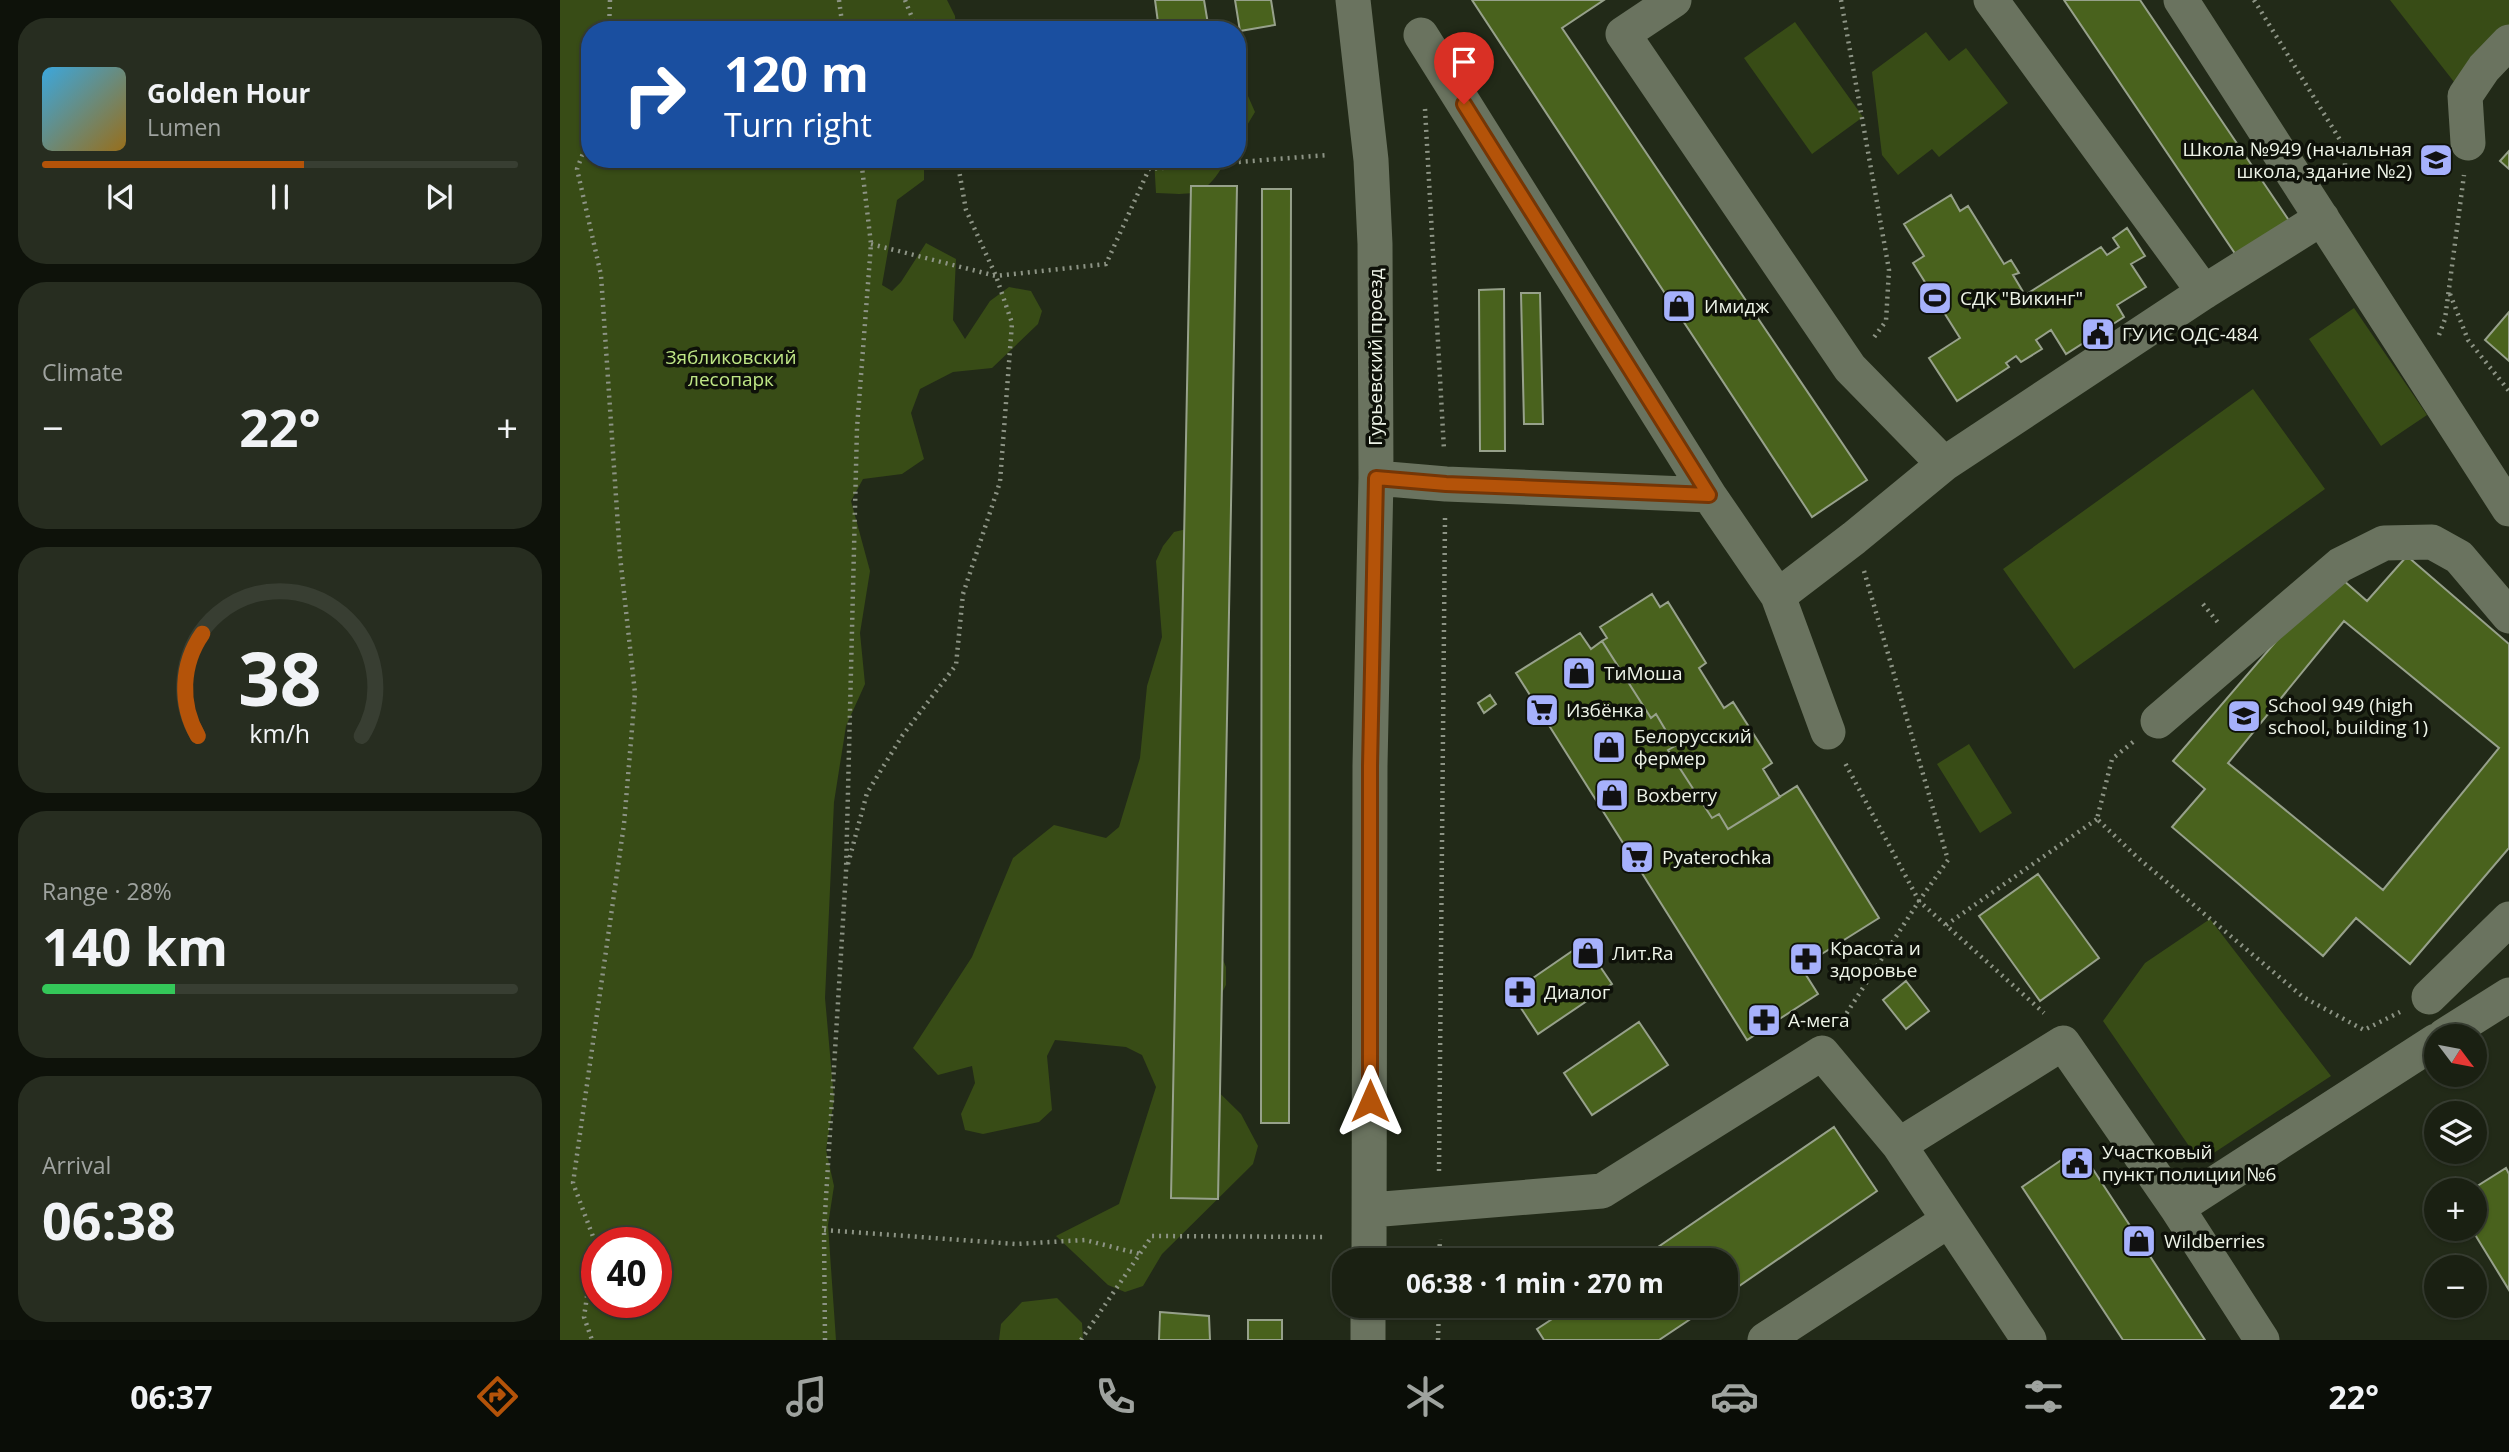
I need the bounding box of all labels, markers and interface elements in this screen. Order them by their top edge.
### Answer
pin [1434,32,1494,104]
text: 120 m [724,40,869,106]
icon: arrive [1445,43,1483,81]
icon: right [609,49,700,140]
text: Golden Hour [147,75,310,111]
text: Turn right [724,103,872,146]
text: Lumen [147,111,221,143]
place label: Школа №949 (начальная школа, здание №2) [2182,136,2412,184]
school or university icon: Школа №949 (начальная школа, здание №2) [2417,141,2455,179]
icon: previous [102,178,140,216]
icon: pause [261,178,299,216]
icon: next [420,178,458,216]
street label: Гурьевский проезд [1362,268,1388,446]
sports icon: СДК "Викинг" [1916,279,1954,317]
place label: СДК "Викинг" [1960,285,2083,311]
shop icon: Имидж [1660,287,1698,325]
place label: Имидж [1704,293,1769,319]
public building icon: ГУ ИС ОДС-484 [2079,315,2117,353]
place label: ГУ ИС ОДС-484 [2122,321,2258,347]
park label: Зябликовский лесопарк [665,344,797,392]
text: Climate [42,356,123,388]
text: 22° [239,391,321,462]
text: − [42,401,64,453]
text: + [496,401,518,453]
text: 38 [238,628,322,727]
shop icon: ТиМоша [1560,654,1598,692]
place label: ТиМоша [1604,660,1683,686]
supermarket icon: Избёнка [1523,691,1561,729]
place label: School 949 (high school, building 1) [2268,692,2428,740]
place label: Избёнка [1566,697,1644,723]
school or university icon: School 949 (high school, building 1) [2225,697,2263,735]
text: km/h [250,716,310,750]
place label: Белорусский фермер [1634,723,1752,771]
shop icon: Белорусский фермер [1590,728,1628,766]
shop icon: Boxberry [1593,776,1631,814]
place label: Boxberry [1636,782,1717,808]
supermarket icon: Pyaterochka [1618,838,1656,876]
place label: Pyaterochka [1662,844,1771,870]
text: Range · 28% [42,875,172,907]
text: 140 km [42,910,228,981]
shop icon: Лит.Ra [1569,934,1607,972]
place label: Красота и здоровье [1830,935,1921,983]
place label: Лит.Ra [1612,940,1674,966]
pharmacy icon: Красота и здоровье [1787,940,1825,978]
pharmacy icon: Диалог [1501,973,1539,1011]
place label: Диалог [1544,979,1610,1005]
pharmacy icon: А-мега [1745,1001,1783,1039]
place label: А-мега [1788,1007,1849,1033]
north arrow [2424,1024,2487,1087]
map controls [2424,1024,2487,1318]
position arrow [1333,1064,1407,1138]
button: layers [2424,1101,2487,1164]
place label: Участковый пункт полиции №6 [2102,1139,2276,1187]
public building icon: Участковый пункт полиции №6 [2058,1144,2096,1182]
text: Arrival [42,1149,111,1181]
button: + [2424,1178,2487,1241]
text: 06:38 [42,1184,176,1255]
shop icon: Wildberries [2120,1222,2158,1260]
speed limit sign: 40 [581,1227,672,1318]
place label: Wildberries [2164,1228,2265,1254]
button: − [2424,1255,2487,1318]
text: 06:38 · 1 min · 270 m [1406,1265,1664,1301]
icon: directions [473,1372,522,1421]
icon: music [782,1372,831,1421]
icon: phone [1091,1372,1140,1421]
icon: climate [1401,1372,1450,1421]
icon: car [1710,1372,1759,1421]
icon: filters [2019,1372,2068,1421]
text: 06:37 [130,1375,212,1418]
text: 22° [2329,1375,2379,1418]

